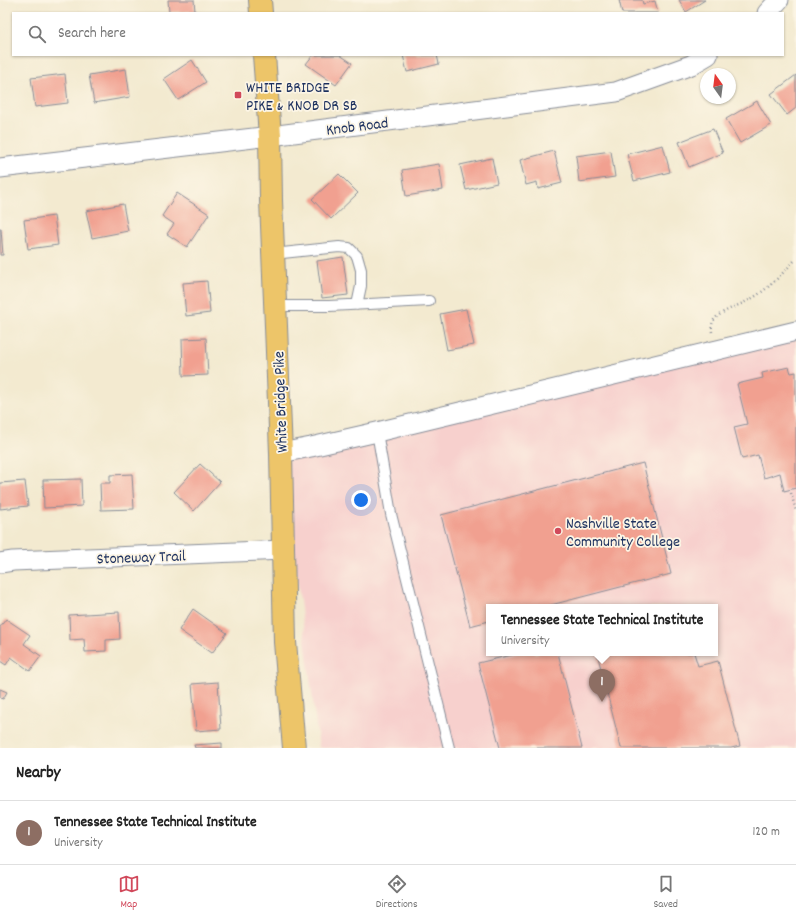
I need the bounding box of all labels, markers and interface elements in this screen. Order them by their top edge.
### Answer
search box [12,12,784,56]
icon: search [26,23,48,45]
text: Search here [58,23,126,45]
north arrow [700,68,736,104]
place label: WHITE BRIDGE PIKE & KNOB DR SB [246,77,357,118]
marker: WHITE BRIDGE PIKE & KNOB DR SB [233,90,243,100]
street label: Knob Road [325,112,390,143]
street label: White Bridge Pike [268,351,295,453]
your location [351,490,371,510]
place label: Nashville State Community College [566,513,680,554]
marker: Nashville State Community College [553,526,563,536]
street label: Stoneway Trail [96,545,186,572]
popup [486,604,718,656]
text: Tennessee State Technical Institute [501,610,703,632]
text: University [501,632,549,651]
pin: 1 [589,669,615,702]
text: Nearby [16,762,60,786]
text: Tennessee State Technical Institute [54,812,257,834]
text: 1 [28,823,30,842]
text: 120 m [752,823,780,842]
text: University [54,834,103,853]
tab: Map [118,873,140,913]
tab: Directions [376,873,418,913]
tab: Saved [653,873,678,913]

